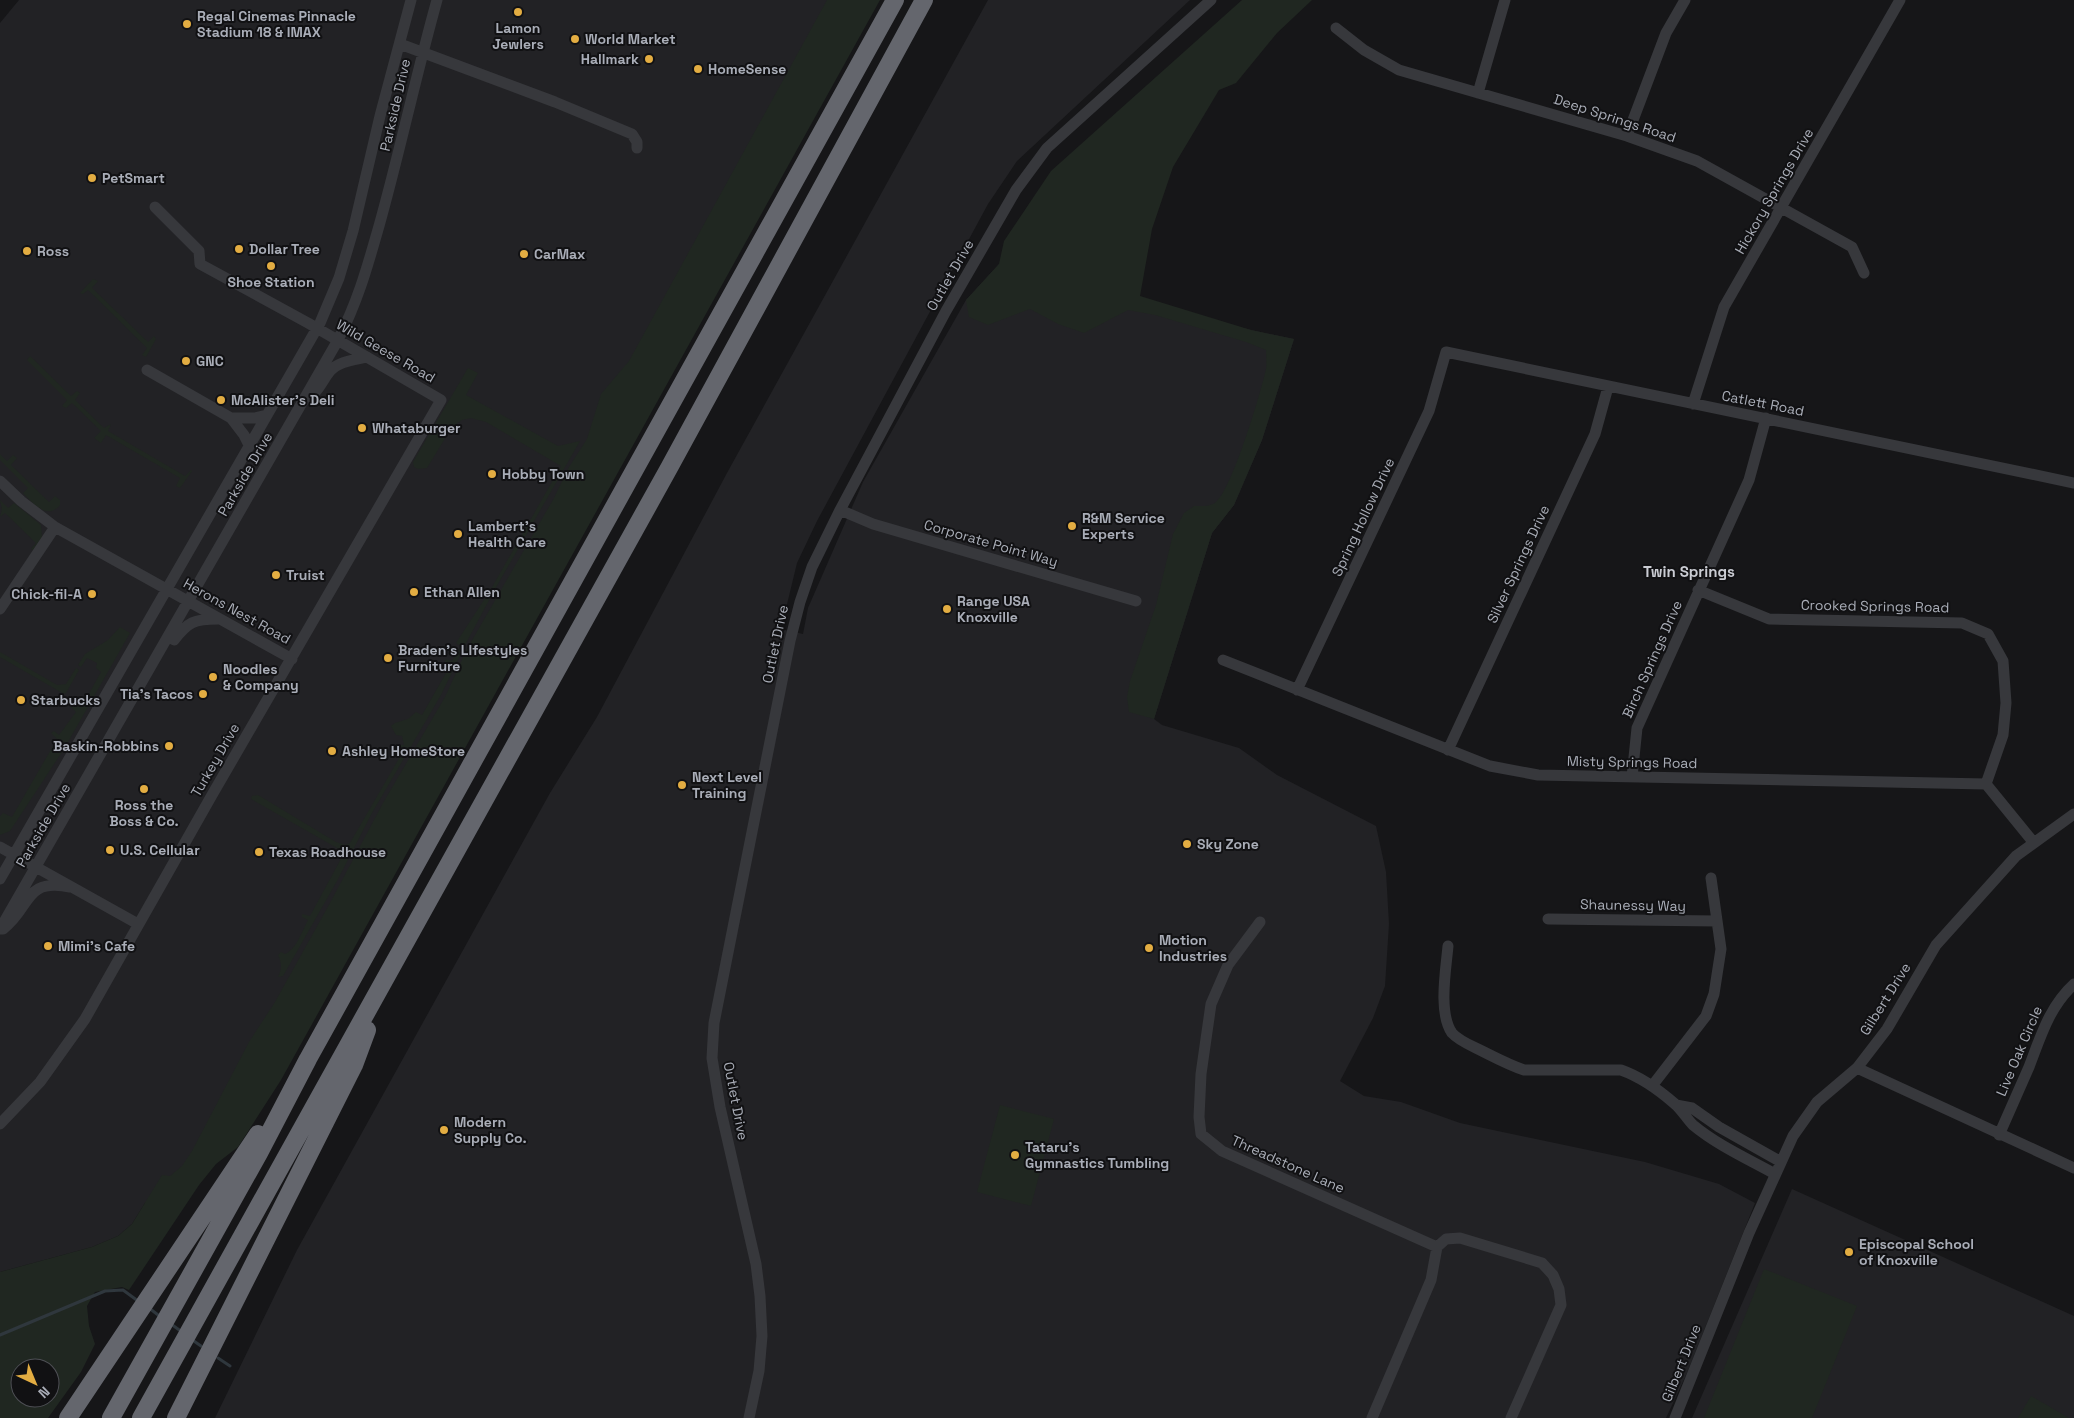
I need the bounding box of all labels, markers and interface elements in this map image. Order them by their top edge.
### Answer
marker: Lamon Jewlers [512,6,524,18]
place label: Regal Cinemas Pinnacle Stadium 18 & IMAX [197,7,356,41]
marker: Regal Cinemas Pinnacle Stadium 18 & IMAX [181,18,193,30]
place label: Lamon Jewlers [492,19,544,53]
place label: World Market [585,30,676,48]
marker: World Market [569,33,581,45]
place label: Hallmark [581,50,639,68]
marker: Hallmark [643,53,655,65]
street label: Parkside Drive [376,57,414,153]
place label: HomeSense [708,60,786,78]
marker: HomeSense [692,63,704,75]
street label: Deep Springs Road [1551,90,1679,146]
street label: Hickory Springs Drive [1731,125,1817,257]
place label: PetSmart [102,169,165,187]
marker: PetSmart [86,172,98,184]
street label: Outlet Drive [922,236,978,314]
place label: Dollar Tree [249,240,320,258]
place label: Ross [37,242,69,260]
marker: Dollar Tree [233,243,245,255]
marker: Ross [21,245,33,257]
place label: CarMax [534,245,585,263]
marker: CarMax [518,248,530,260]
marker: Shoe Station [265,260,277,272]
place label: Shoe Station [227,273,315,291]
street label: Wild Geese Road [333,315,439,387]
place label: GNC [196,352,224,370]
marker: GNC [180,355,192,367]
street label: Catlett Road [1720,386,1806,420]
place label: McAlister's Deli [231,391,335,409]
marker: McAlister's Deli [215,394,227,406]
place label: Whataburger [372,419,461,437]
marker: Whataburger [356,422,368,434]
street label: Parkside Drive [214,429,276,519]
street label: Spring Hollow Drive [1328,455,1398,579]
place label: Hobby Town [502,465,584,483]
marker: Hobby Town [486,468,498,480]
street label: Silver Springs Drive [1483,502,1553,626]
place label: R&M Service Experts [1082,509,1165,543]
street label: Corporate Point Way [922,515,1060,571]
place label: Lambert's Health Care [468,517,546,551]
marker: R&M Service Experts [1066,520,1078,532]
marker: Lambert's Health Care [452,528,464,540]
district label: Twin Springs [1643,562,1735,581]
place label: Truist [286,566,325,584]
marker: Truist [270,569,282,581]
street label: Herons Nest Road [180,574,294,648]
place label: Ethan Allen [424,583,500,601]
place label: Chick-fil-A [11,585,82,603]
marker: Ethan Allen [408,586,420,598]
marker: Chick-fil-A [86,588,98,600]
place label: Range USA Knoxville [957,592,1030,626]
street label: Crooked Springs Road [1801,596,1949,616]
street label: Birch Springs Drive [1618,597,1686,721]
street label: Outlet Drive [758,603,792,685]
marker: Range USA Knoxville [941,603,953,615]
place label: Braden's LIfestyles Furniture [398,641,527,675]
marker: Braden's LIfestyles Furniture [382,652,394,664]
place label: Noodles & Company [223,660,299,694]
marker: Noodles & Company [207,671,219,683]
place label: Tia's Tacos [120,685,193,703]
marker: Tia's Tacos [197,688,209,700]
place label: Starbucks [31,691,100,709]
marker: Starbucks [15,694,27,706]
street label: Turkey Drive [187,720,243,800]
place label: Baskin-Robbins [53,737,159,755]
marker: Baskin-Robbins [163,740,175,752]
place label: Ashley HomeStore [342,742,465,760]
marker: Ashley HomeStore [326,745,338,757]
street label: Misty Springs Road [1567,752,1697,772]
place label: Next Level Training [692,768,762,802]
marker: Next Level Training [676,779,688,791]
street label: Parkside Drive [12,780,74,870]
marker: Ross the Boss & Co. [138,783,150,795]
place label: Ross the Boss & Co. [109,796,179,830]
place label: Sky Zone [1197,835,1259,853]
marker: Sky Zone [1181,838,1193,850]
place label: U.S. Cellular [120,841,200,859]
place label: Texas Roadhouse [269,843,386,861]
marker: U.S. Cellular [104,844,116,856]
marker: Texas Roadhouse [253,846,265,858]
street label: Shaunessy Way [1580,895,1686,915]
place label: Motion Industries [1159,931,1227,965]
place label: Mimi's Cafe [58,937,135,955]
marker: Mimi's Cafe [42,940,54,952]
marker: Motion Industries [1143,942,1155,954]
street label: Gilbert Drive [1856,959,1914,1039]
street label: Live Oak Circle [1992,1003,2046,1099]
street label: Outlet Drive [720,1060,752,1142]
place label: Modern Supply Co. [454,1113,527,1147]
marker: Modern Supply Co. [438,1124,450,1136]
street label: Threadstone Lane [1229,1131,1347,1197]
place label: Tataru's Gymnastics Tumbling [1025,1138,1169,1172]
marker: Tataru's Gymnastics Tumbling [1009,1149,1021,1161]
place label: Episcopal School of Knoxville [1859,1235,1974,1269]
marker: Episcopal School of Knoxville [1843,1246,1855,1258]
street label: Gilbert Drive [1657,1321,1705,1405]
north arrow [10,1358,60,1408]
text: N [34,1383,54,1402]

